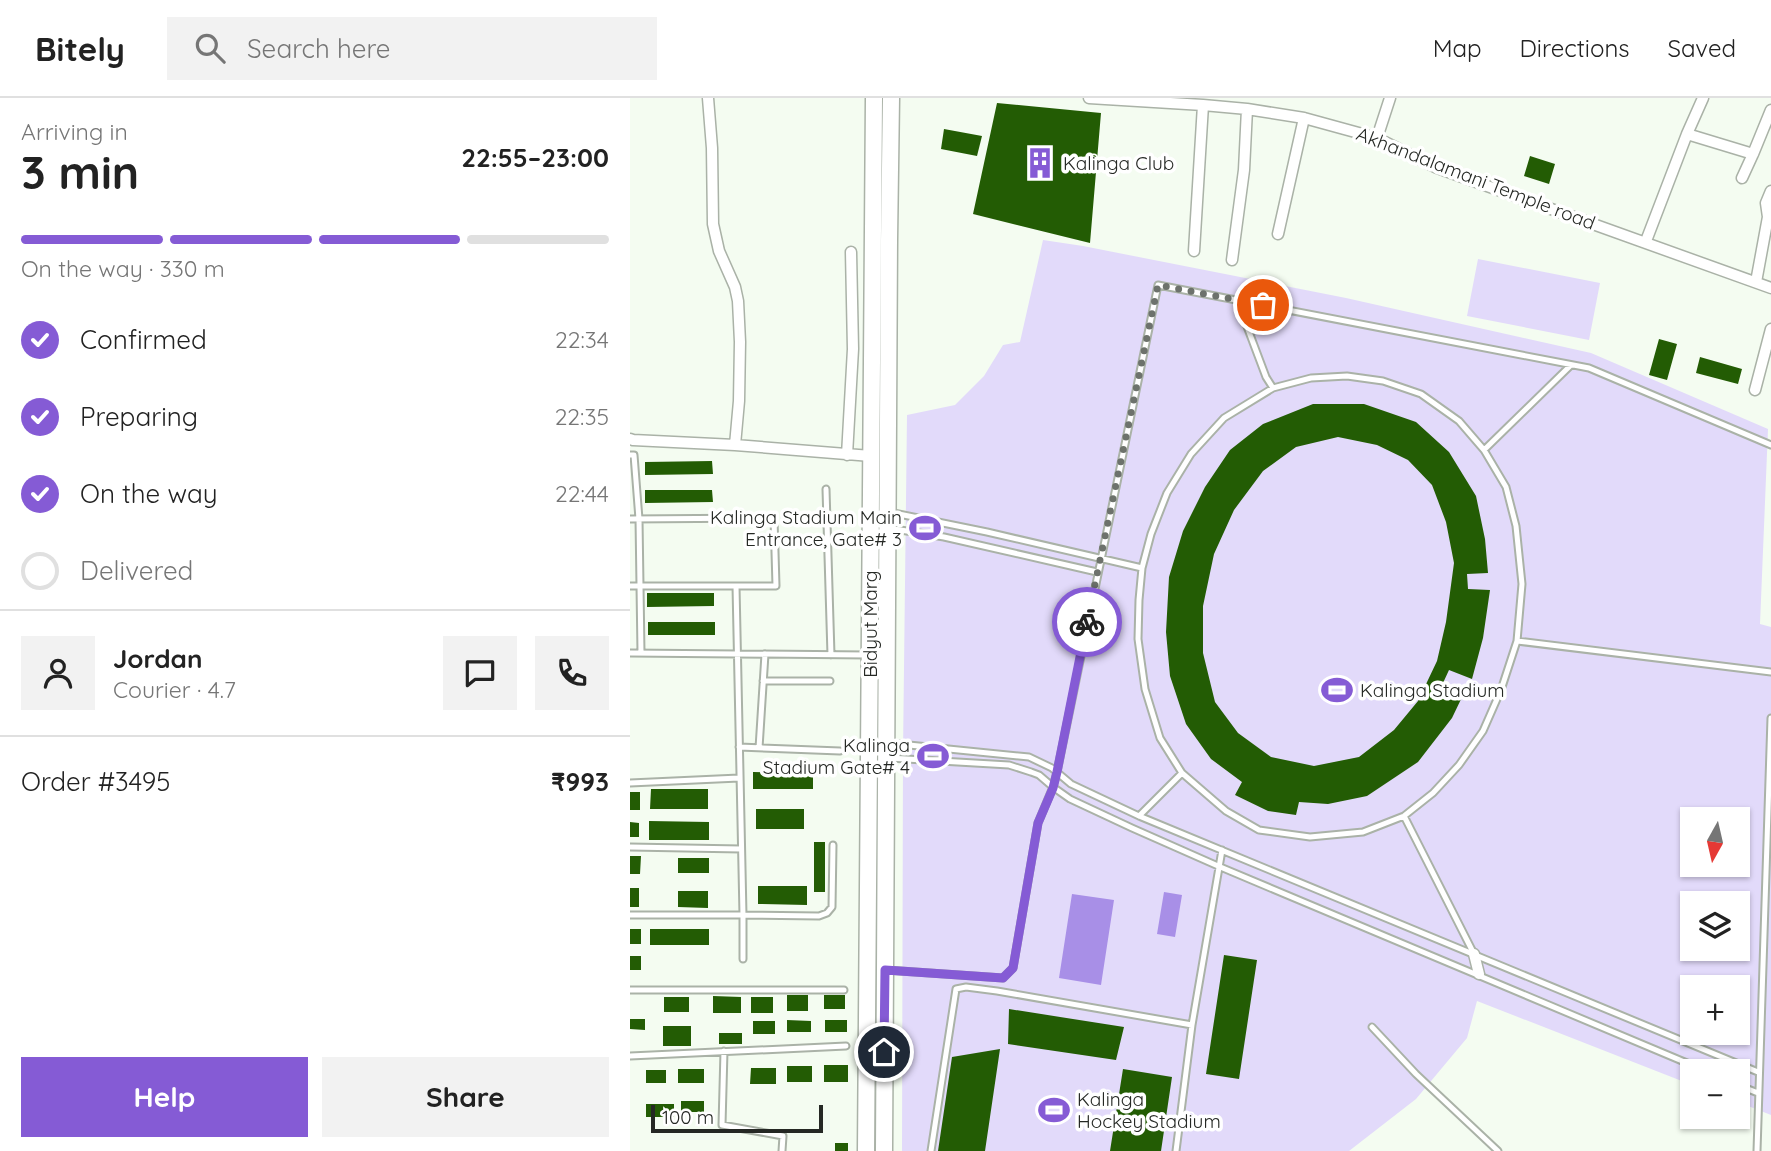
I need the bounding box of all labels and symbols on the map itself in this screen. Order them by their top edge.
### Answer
street label: Akhandalamani Temple road [1353,121,1599,235]
building icon: Kalinga Club [1023,146,1057,180]
place label: Kalinga Club [1063,151,1174,175]
pin [1233,275,1293,335]
place label: Kalinga Stadium Main Entrance, Gate# 3 [710,505,902,551]
sports icon: Kalinga Stadium Main Entrance, Gate# 3 [908,511,942,545]
street label: Bidyut Marg [858,570,882,678]
courier [1052,587,1122,657]
sports icon: Kalinga Stadium [1320,673,1354,707]
place label: Kalinga Stadium [1360,678,1505,702]
place label: Kalinga Stadium Gate# 4 [763,733,910,779]
sports icon: Kalinga Stadium Gate# 4 [916,739,950,773]
north arrow [1680,807,1750,877]
pin [854,1022,914,1082]
place label: Kalinga Hockey Stadium [1077,1087,1221,1133]
sports icon: Kalinga Hockey Stadium [1037,1093,1071,1127]
scale bar [651,1102,822,1134]

